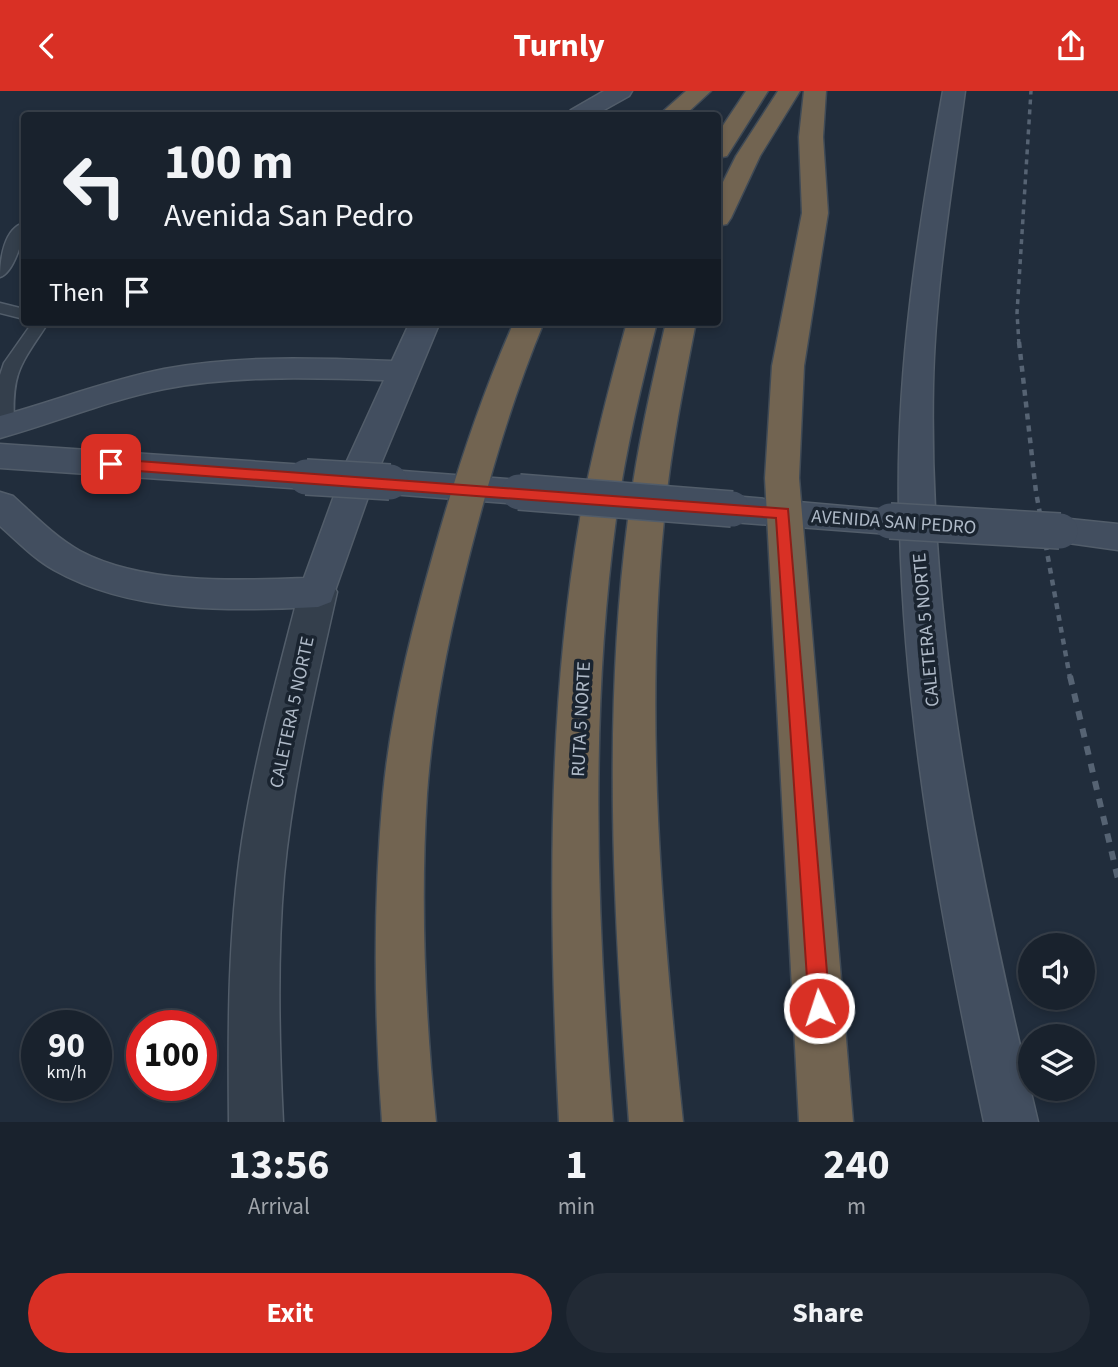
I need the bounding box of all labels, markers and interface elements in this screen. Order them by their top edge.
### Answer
text: Turnly [513,23,605,69]
icon: back [28,27,66,65]
icon: share [1052,27,1090,65]
text: 100 m [164,128,293,198]
icon: left [49,140,140,231]
text: Avenida San Pedro [164,193,414,239]
icon: arrive [118,273,156,311]
text: Then [49,274,104,311]
pin [81,434,141,494]
icon: arrive [92,445,130,483]
street label: AVENIDA SAN PEDRO [811,503,977,542]
street label: CALETERA 5 NORTE [906,552,947,708]
street label: CALETERA 5 NORTE [263,634,322,791]
street label: RUTA 5 NORTE [565,661,598,777]
map controls [1018,933,1095,1101]
button: sound [1018,933,1095,1010]
position arrow [782,971,856,1045]
speed limit sign: 100 [126,1010,217,1101]
text: 90 [48,1021,85,1071]
button: layers [1018,1024,1095,1101]
text: km/h [47,1060,86,1085]
text: 13:56 [228,1135,330,1195]
text: 1 [565,1135,587,1195]
text: 240 [823,1135,890,1195]
text: Arrival [248,1190,310,1223]
text: min [558,1190,595,1223]
text: m [847,1190,866,1223]
button: Exit [28,1273,552,1353]
button: Share [566,1273,1090,1353]

